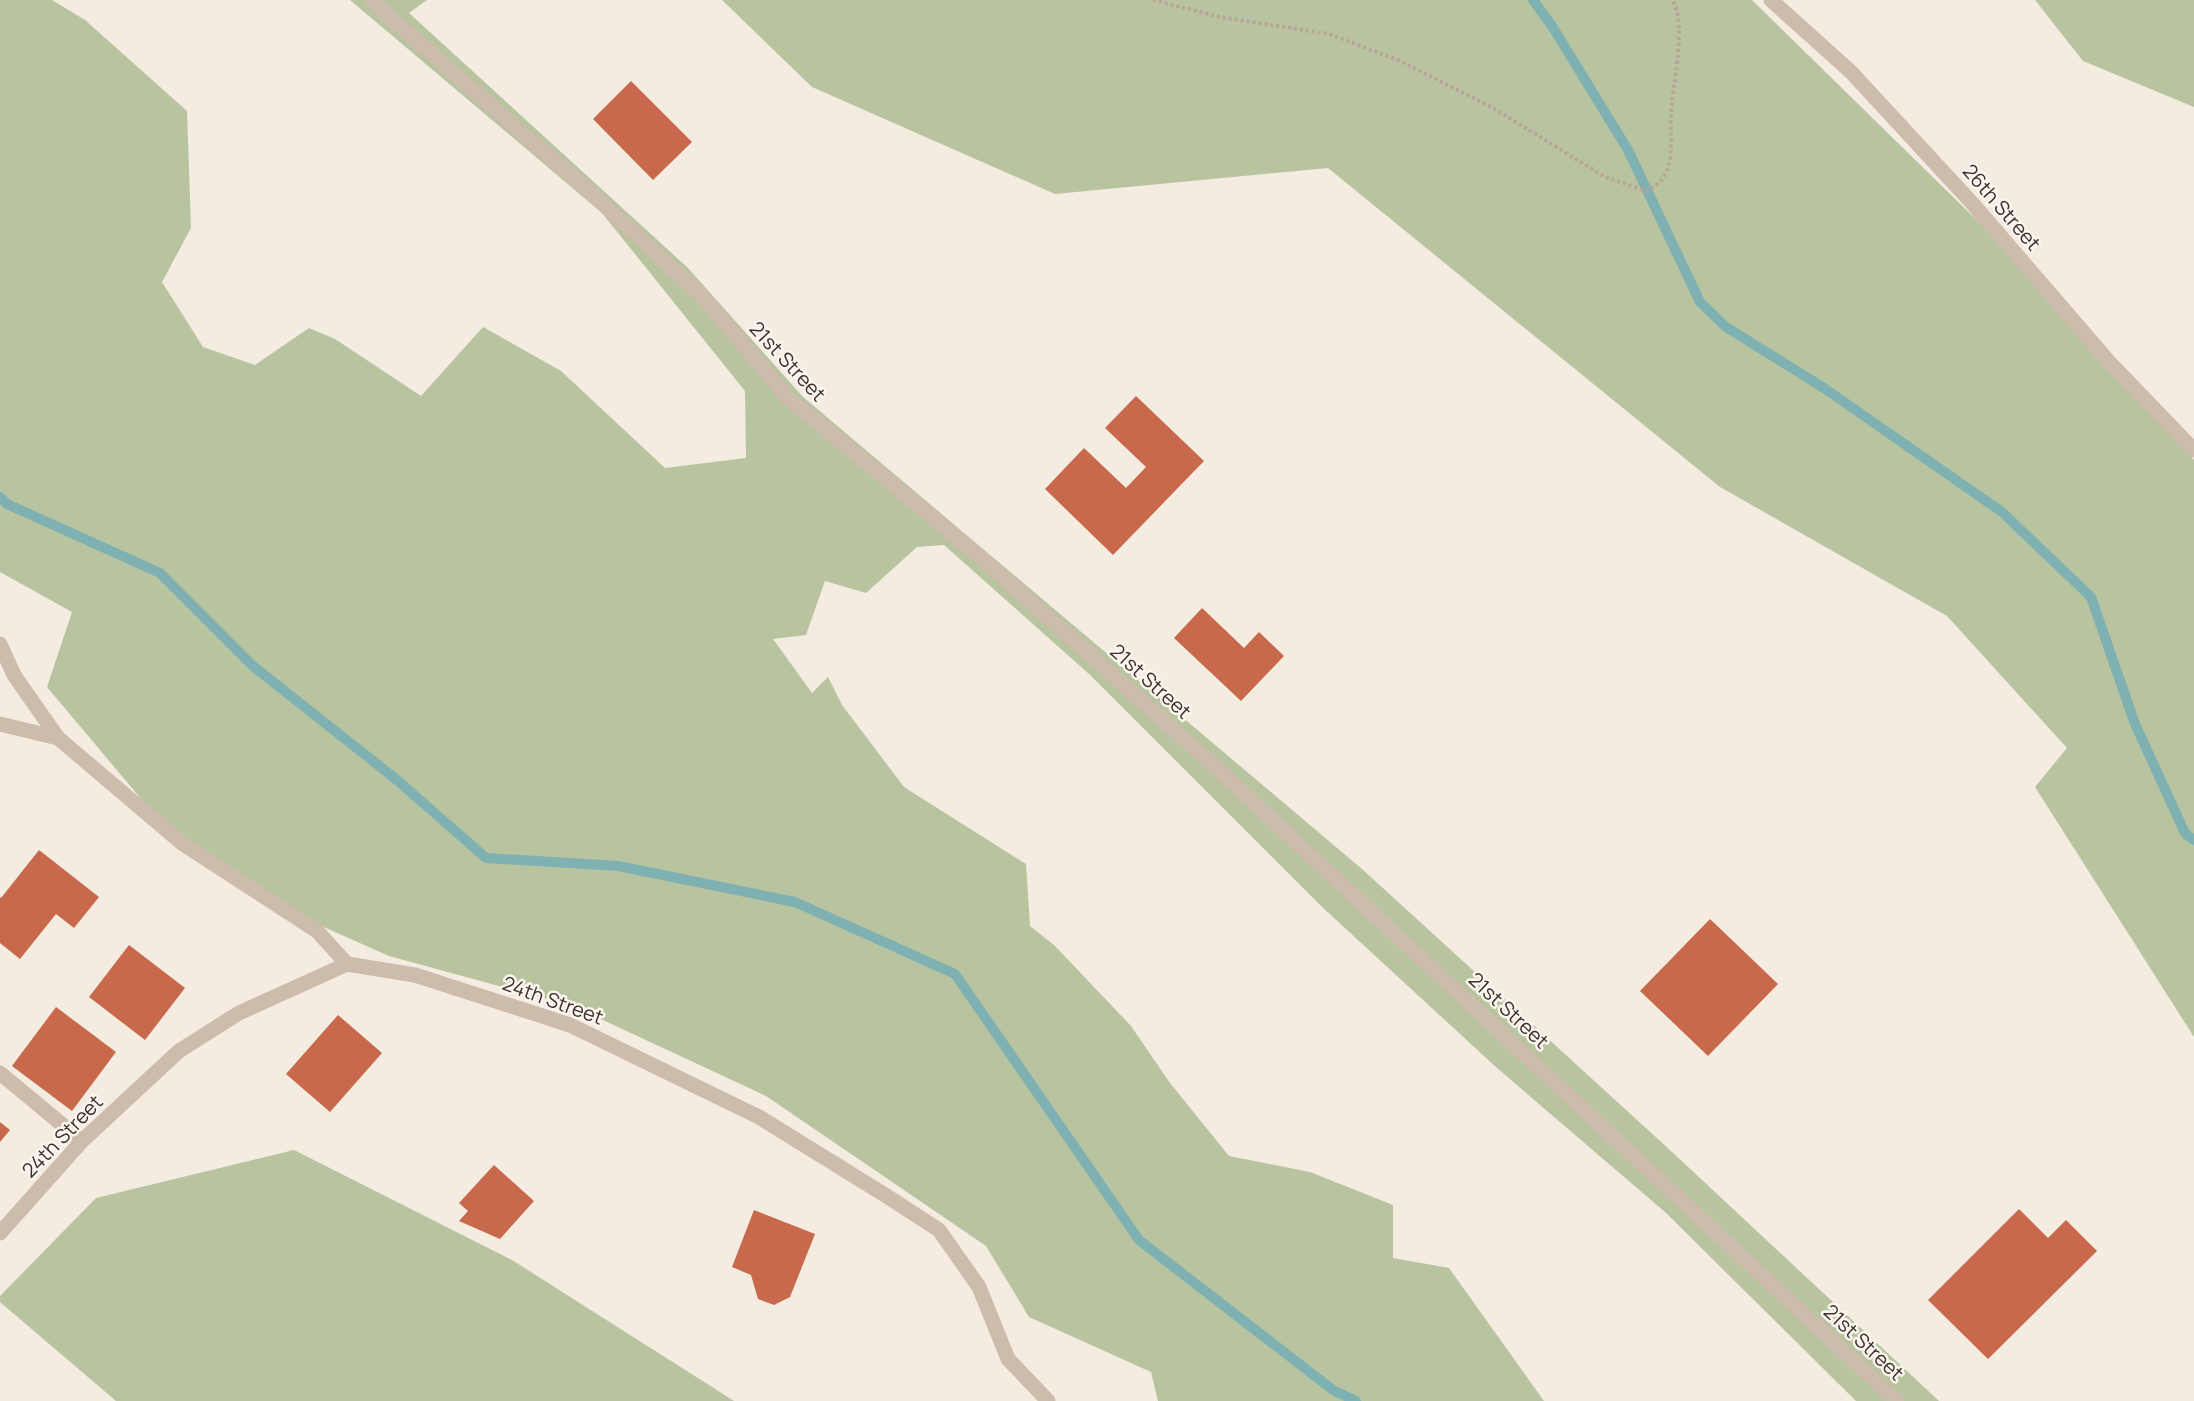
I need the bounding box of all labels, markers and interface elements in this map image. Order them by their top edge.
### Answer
street label: 26th Street [1957,158,2047,256]
street label: 21st Street [744,315,832,407]
street label: 21st Street [1105,637,1197,725]
street label: 21st Street [1463,966,1555,1054]
street label: 24th Street [499,969,607,1031]
street label: 24th Street [16,1089,108,1183]
street label: 21st Street [1818,1298,1910,1386]

